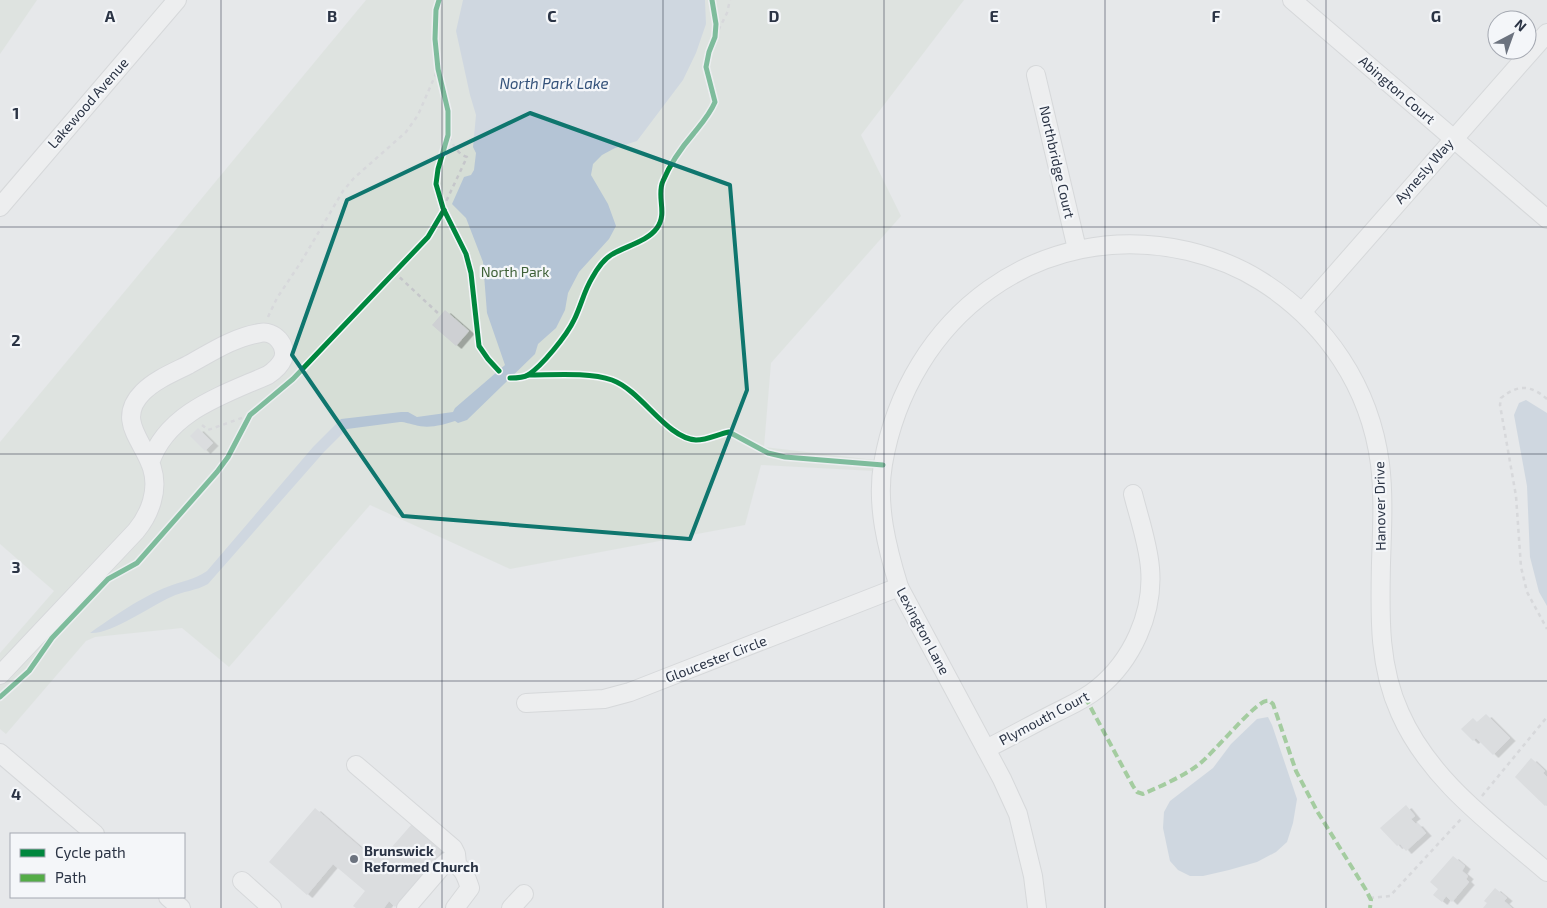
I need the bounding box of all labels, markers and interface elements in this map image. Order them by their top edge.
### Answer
text: A [105,6,116,25]
text: B [327,6,337,25]
text: C [547,6,557,25]
text: D [769,6,780,25]
text: E [989,6,999,25]
text: F [1212,6,1221,25]
text: G [1431,6,1441,25]
north arrow [1487,10,1537,60]
text: N [1511,15,1530,35]
street label: Abington Court [1356,52,1439,127]
street label: Lakewood Avenue [44,54,132,151]
water label: North Park Lake [499,74,609,92]
text: 1 [13,103,19,122]
street label: Northbridge Court [1036,104,1079,220]
street label: Aynesly Way [1391,134,1457,207]
park label: North Park [481,263,549,280]
text: 2 [11,330,21,349]
street label: Hanover Drive [1370,461,1389,551]
text: 3 [11,557,21,576]
street label: Lexington Lane [893,584,954,677]
street label: Gloucester Circle [663,631,769,686]
street label: Plymouth Court [996,687,1092,748]
text: 4 [11,784,21,803]
legend [10,833,185,898]
place label: Brunswick Reformed Church [364,842,479,875]
text: Cycle path [55,843,126,861]
marker: Brunswick Reformed Church [348,853,360,865]
text: Path [55,868,86,886]

